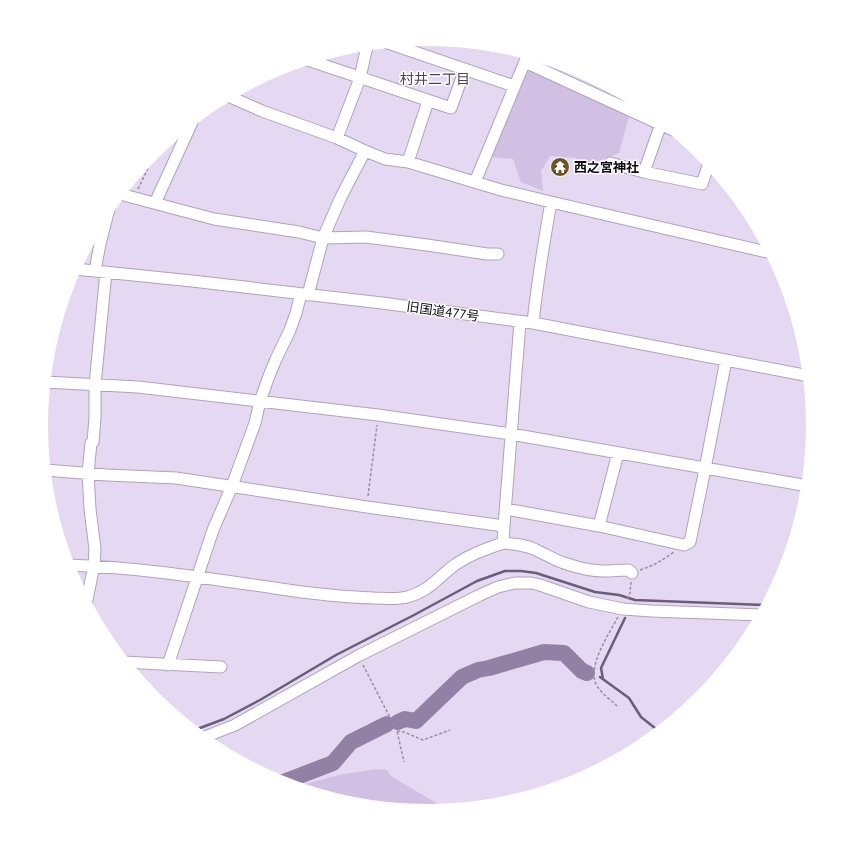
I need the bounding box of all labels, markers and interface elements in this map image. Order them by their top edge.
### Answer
district label: 村井二丁目 [400,70,470,88]
temple icon: 西之宮神社 [549,156,571,178]
place label: 西之宮神社 [574,159,639,176]
street label: 旧国道477号 [405,298,480,325]

